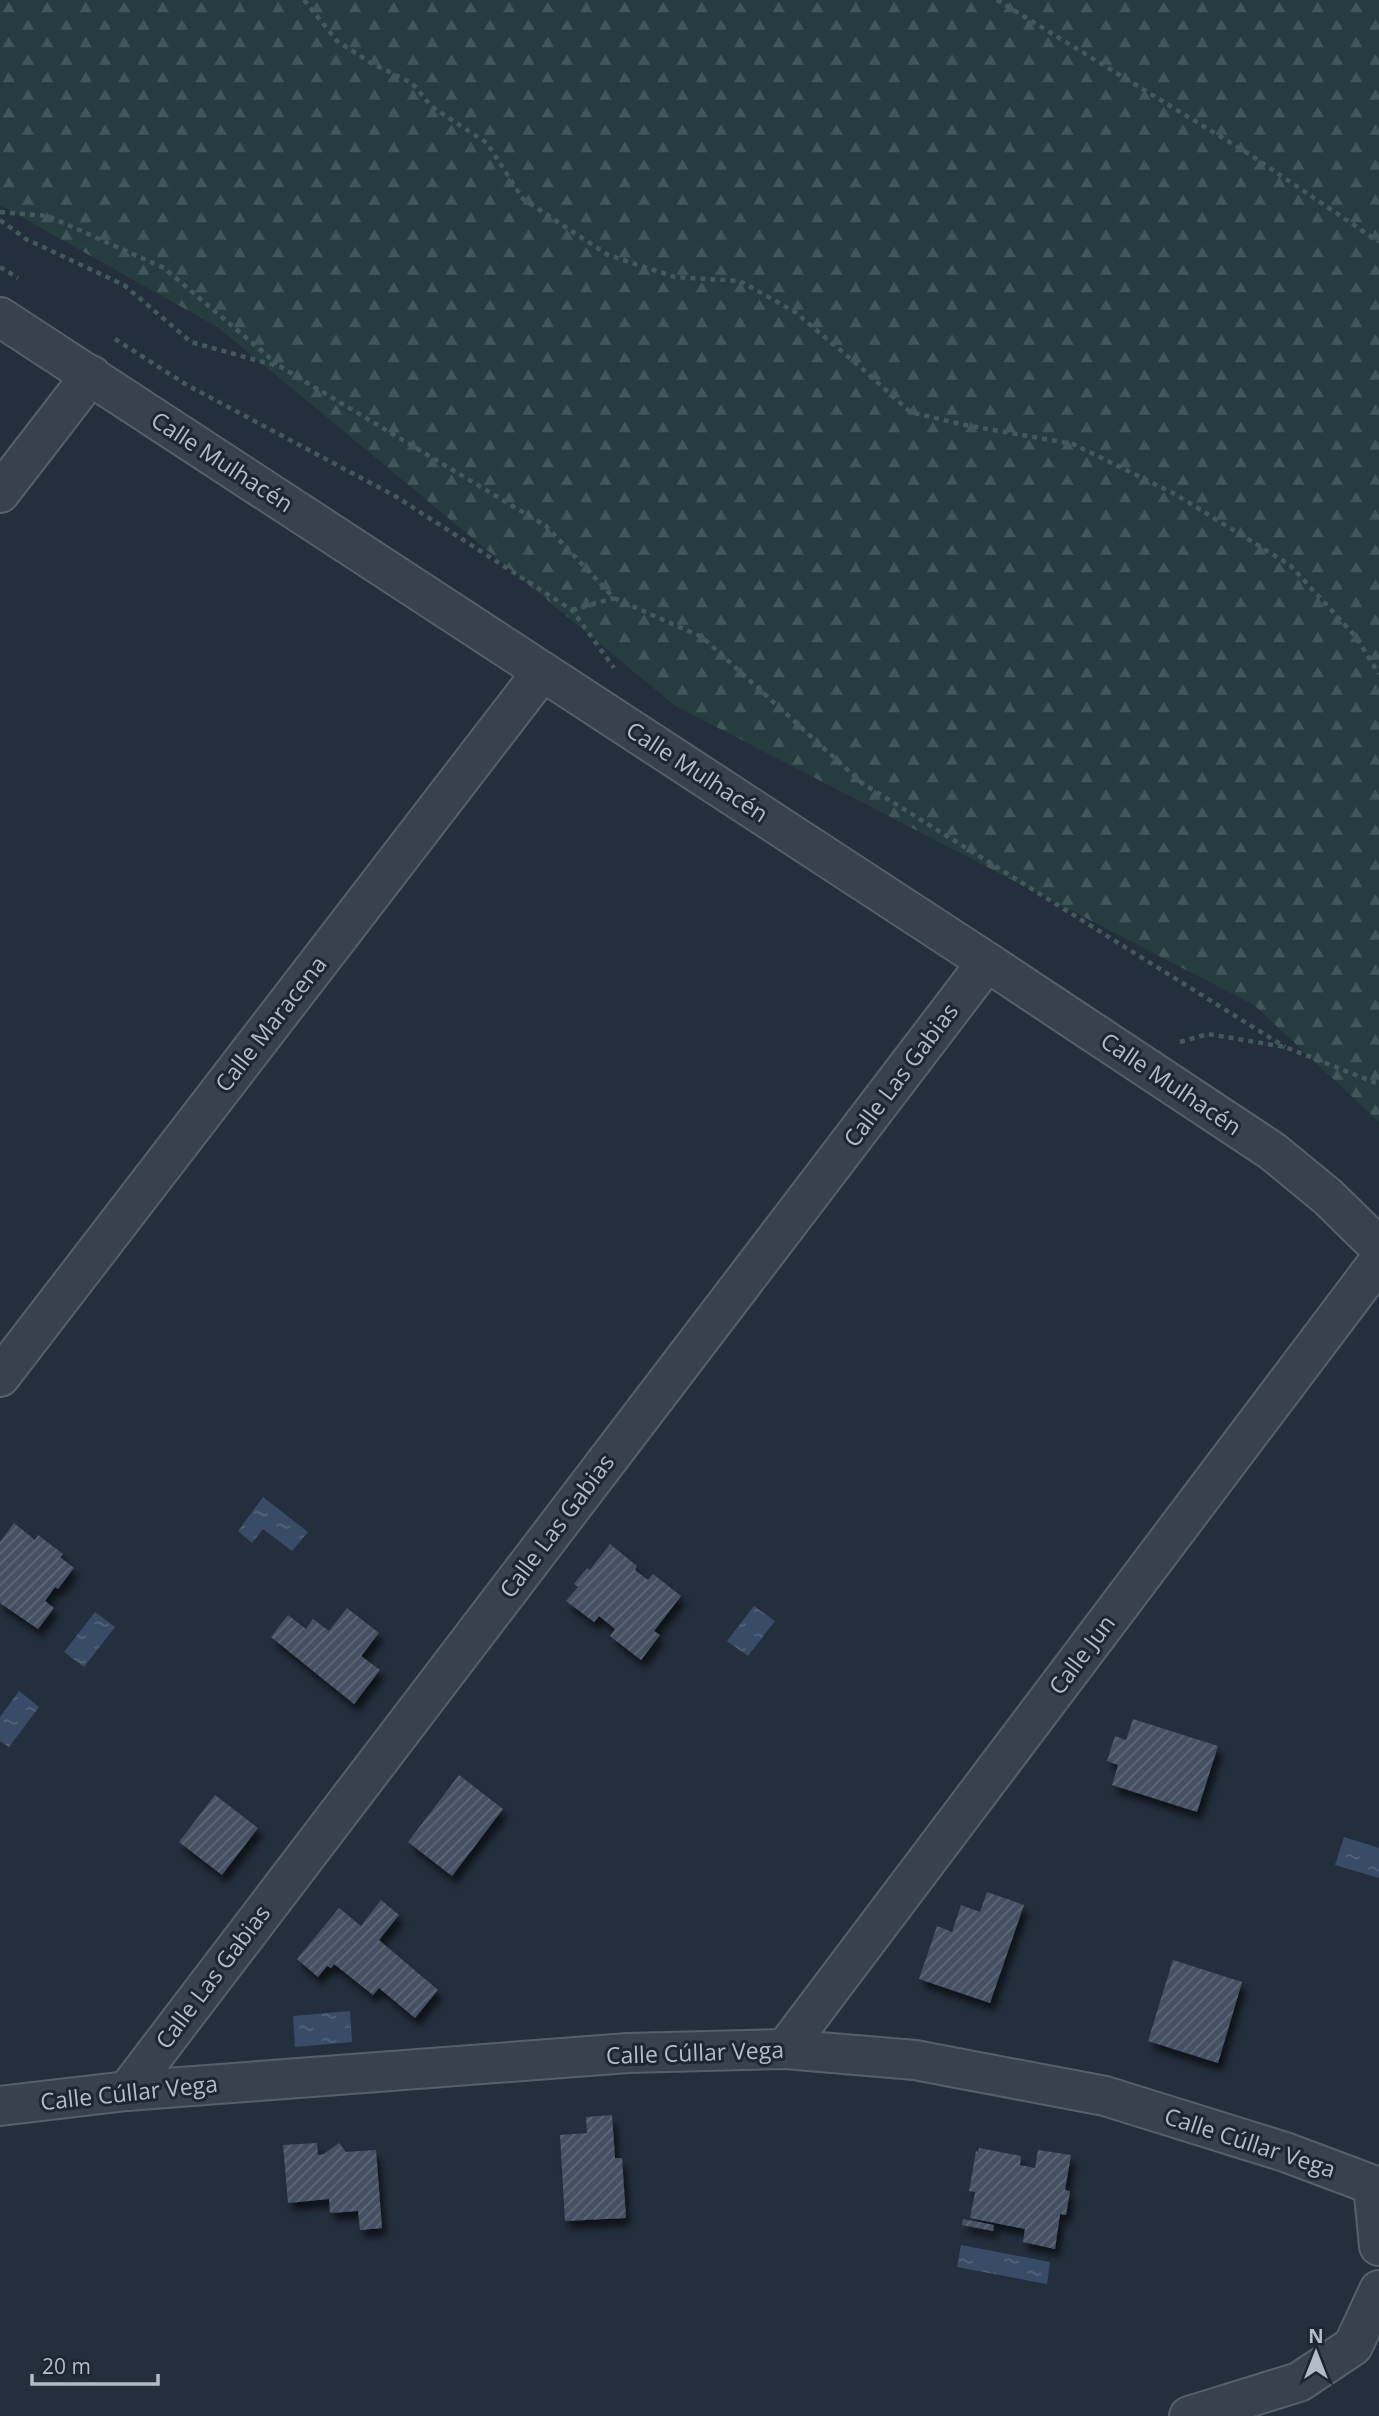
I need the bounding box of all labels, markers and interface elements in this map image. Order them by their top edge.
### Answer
street label: Calle Mulhacén [145,403,300,519]
street label: Calle Mulhacén [620,713,775,829]
street label: Calle Maracena [207,949,333,1098]
street label: Calle Las Gabias [835,996,965,1153]
street label: Calle Mulhacén [1095,1024,1248,1142]
street label: Calle Las Gabias [491,1447,621,1604]
street label: Calle Jun [1041,1608,1122,1701]
street label: Calle Las Gabias [147,1898,277,2055]
street label: Calle Cúllar Vega [605,2033,784,2071]
street label: Calle Cúllar Vega [39,2067,219,2117]
street label: Calle Cúllar Vega [1161,2099,1340,2185]
north arrow [1281,2318,1351,2388]
text: N [1308,2323,1324,2349]
scale bar [32,2342,158,2386]
text: 20 m [42,2352,91,2380]

